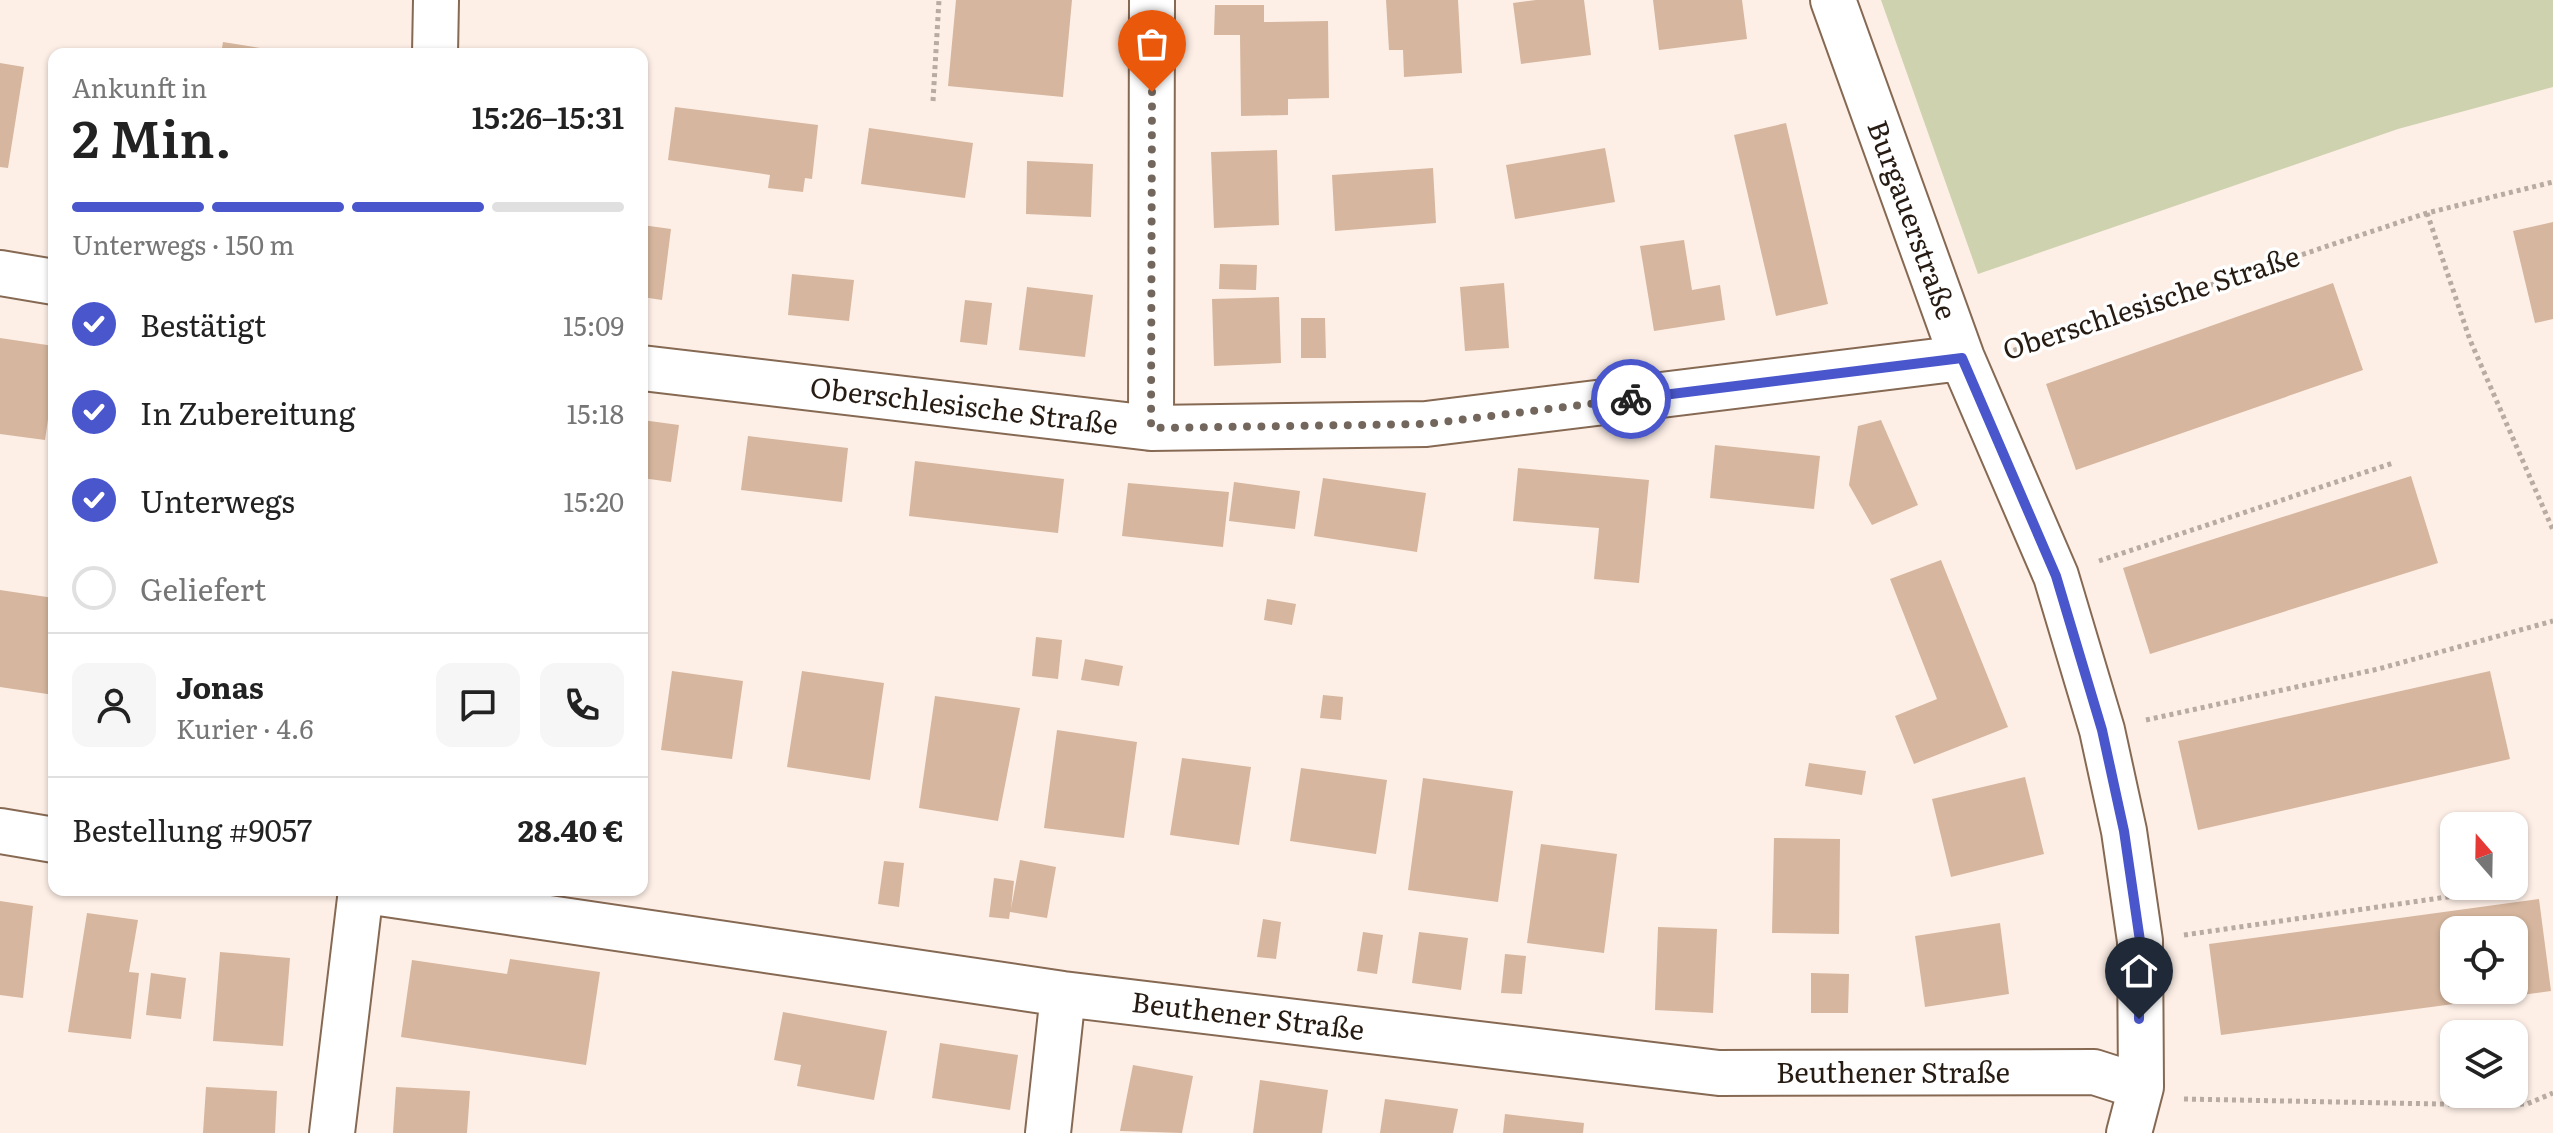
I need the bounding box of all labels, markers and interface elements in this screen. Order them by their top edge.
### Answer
pin [1118,10,1186,92]
icon: bag [1130,22,1174,66]
text: Ankunft in [72,67,207,106]
text: 15:26–15:31 [472,94,624,138]
text: 2 Min. [72,97,232,174]
street label: Burgauerstraße [1858,114,1969,325]
text: Unterwegs · 150 m [72,224,294,263]
street label: Oberschlesische Straße [1997,233,2304,369]
icon: check [72,302,116,346]
text: Bestätigt [140,302,266,346]
text: 15:09 [563,305,624,344]
courier [1591,359,1671,439]
street label: Oberschlesische Straße [808,364,1121,444]
icon: bike [1609,377,1653,421]
icon: check [72,390,116,434]
text: In Zubereitung [140,390,355,434]
text: 15:18 [567,393,624,432]
icon: check [72,478,116,522]
text: Unterwegs [140,478,295,522]
text: 15:20 [564,481,624,520]
text: Geliefert [140,566,266,610]
button: person [72,663,156,747]
button: chat [436,663,520,747]
button: phone [540,663,624,747]
text: Jonas [176,664,264,708]
text: Kurier · 4.6 [176,708,313,747]
text: Bestellung #9057 [72,807,312,851]
text: 28.40 € [518,807,624,851]
north arrow [2440,812,2528,900]
map controls [2440,812,2528,1108]
button: locate [2440,916,2528,1004]
pin [2105,937,2173,1019]
icon: home [2117,949,2161,993]
street label: Beuthener Straße [1129,979,1367,1049]
button: layers [2440,1020,2528,1108]
street label: Beuthener Straße [1776,1050,2010,1092]

